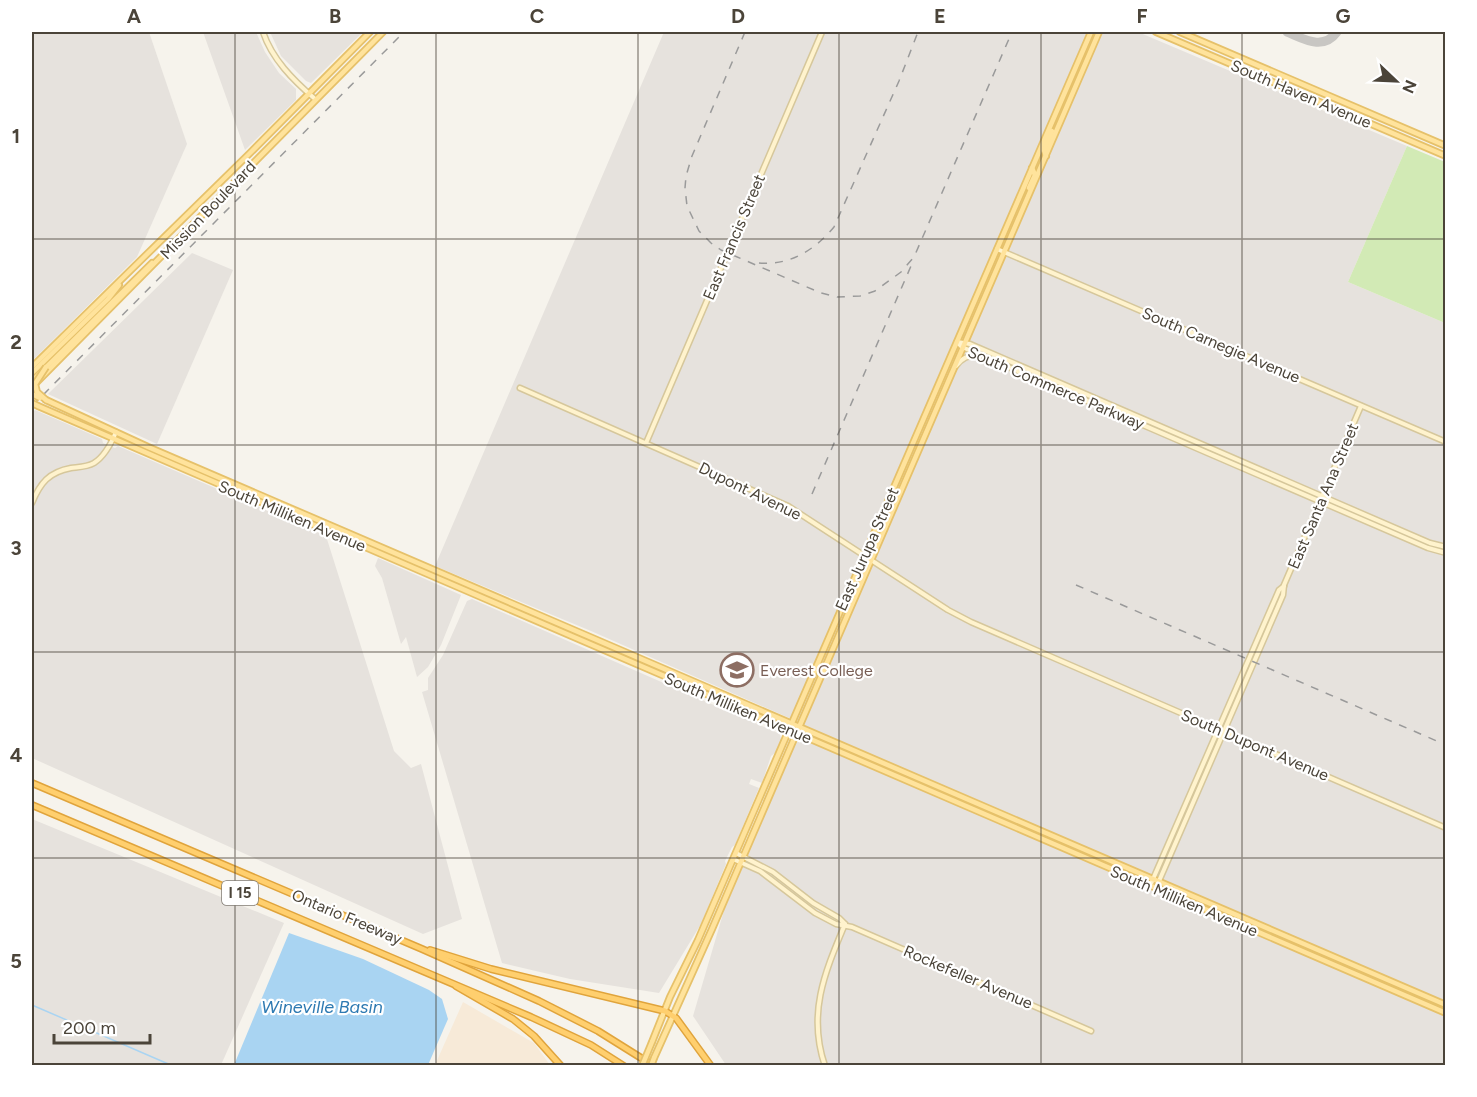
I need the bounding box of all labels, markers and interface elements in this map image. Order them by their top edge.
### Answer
text: A [127,4,142,28]
text: B [329,4,341,28]
text: C [530,4,544,28]
text: D [731,4,745,28]
text: E [934,4,946,28]
text: F [1136,4,1148,28]
text: G [1336,4,1351,28]
north arrow [1366,51,1426,111]
street label: South Haven Avenue [1228,56,1374,132]
text: N [1398,77,1421,96]
text: 1 [12,124,20,148]
street label: Mission Boulevard [156,157,260,263]
street label: East Francis Street [699,171,769,303]
street label: South Carnegie Avenue [1139,303,1303,387]
text: 2 [10,330,22,354]
street label: South Commerce Parkway [965,342,1148,434]
street label: East Santa Ana Street [1284,420,1362,572]
street label: Dupont Avenue [696,458,805,524]
street label: South Milliken Avenue [215,476,369,556]
street label: East Jurupa Street [831,484,903,614]
text: 3 [10,536,22,560]
school or university icon: Everest College [719,652,755,688]
place label: Everest College [760,661,873,680]
street label: South Milliken Avenue [661,668,815,748]
street label: South Dupont Avenue [1178,705,1332,785]
text: 4 [10,743,23,767]
street label: South Milliken Avenue [1107,861,1261,941]
road number: I 15 [222,881,258,905]
street label: Ontario Freeway [289,885,405,949]
street label: Rockefeller Avenue [901,941,1036,1013]
text: 5 [10,949,22,973]
water label: Wineville Basin [261,996,383,1018]
scale bar [54,1007,150,1045]
text: 200 m [63,1017,116,1039]

